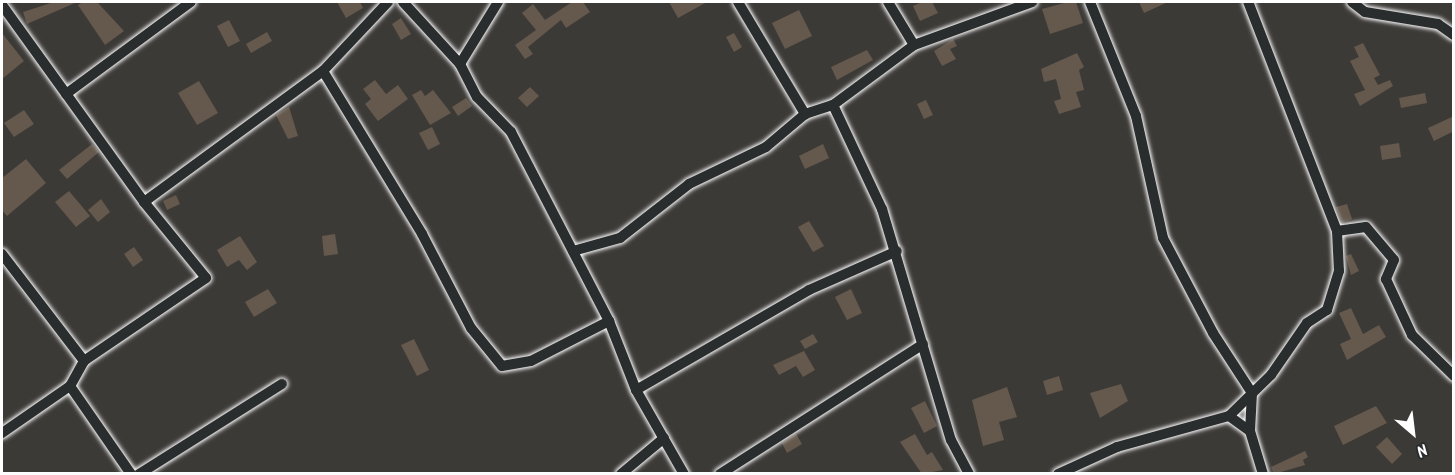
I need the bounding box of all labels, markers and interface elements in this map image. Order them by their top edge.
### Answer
north arrow [1383,403,1443,463]
text: N [1411,436,1432,463]

